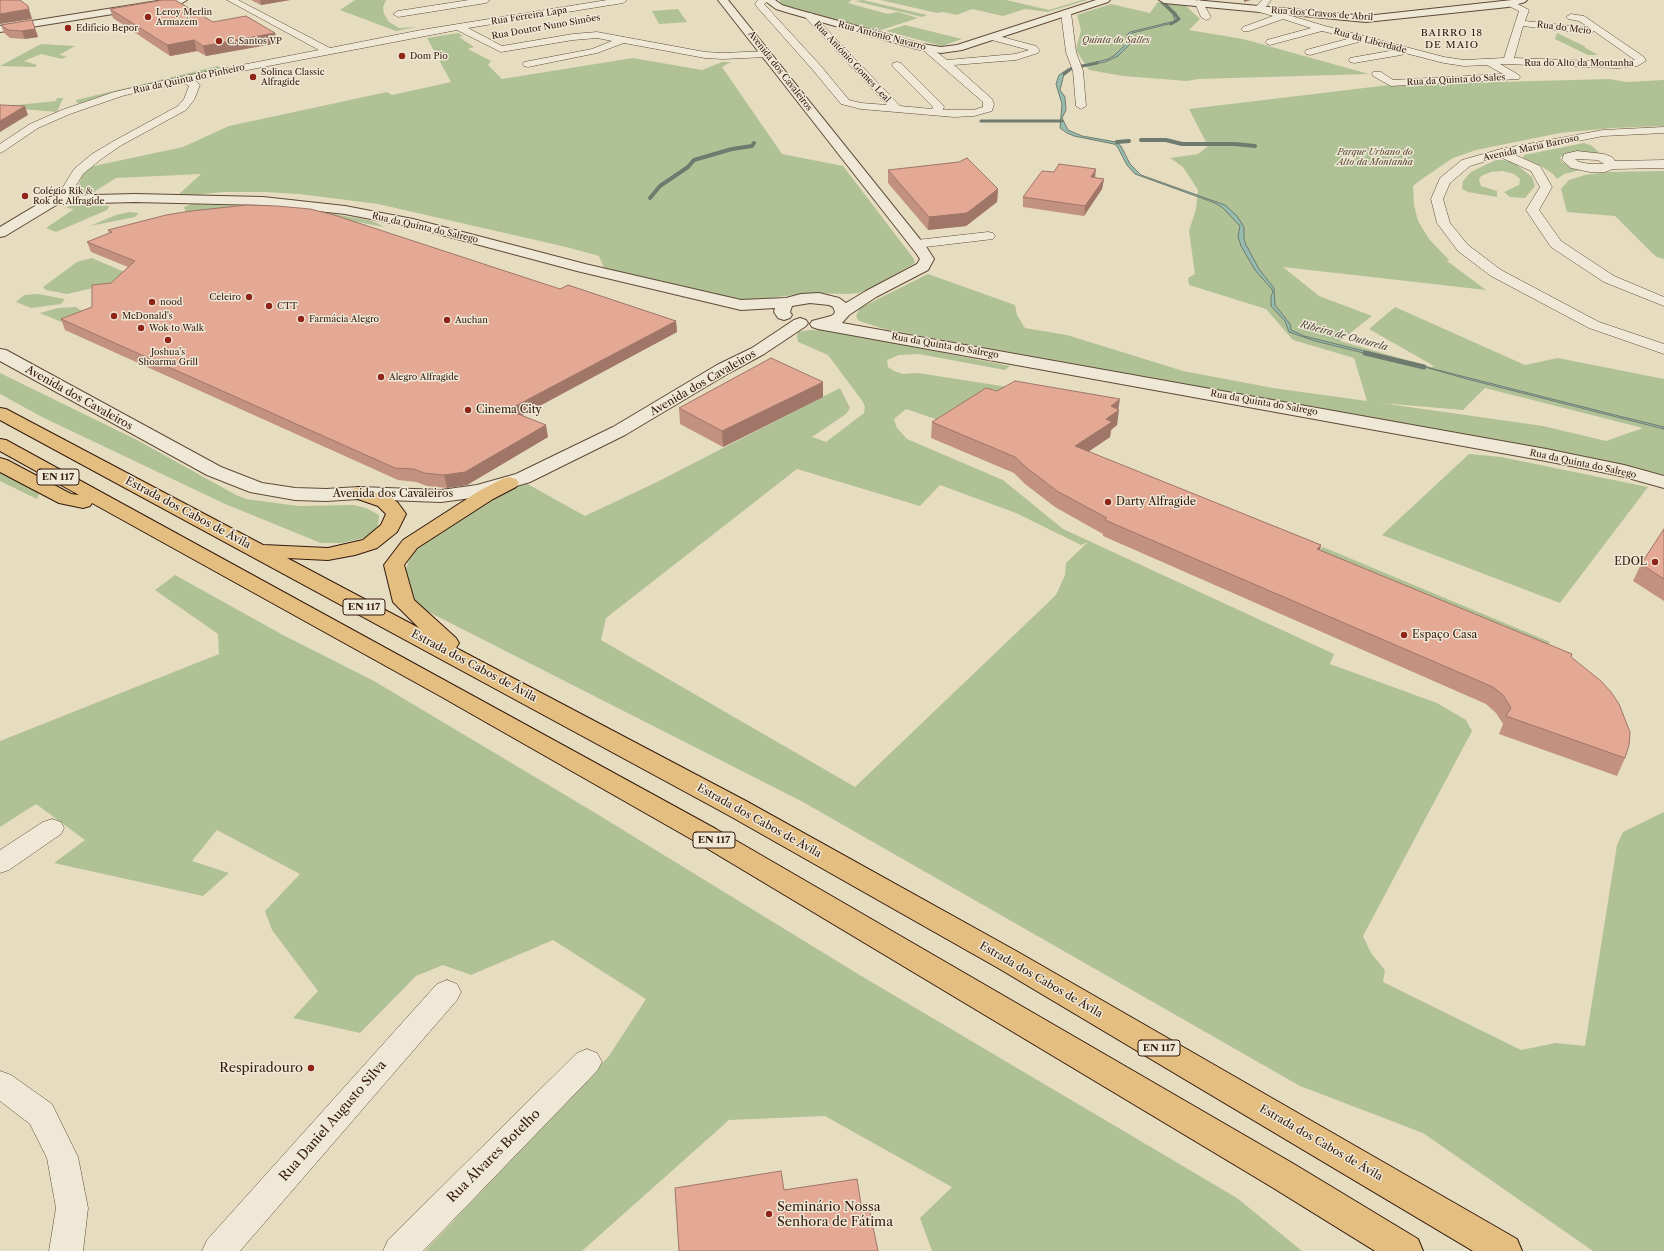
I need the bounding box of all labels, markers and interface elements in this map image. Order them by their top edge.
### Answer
street label: Rua Ferreira Lapa [490,5,568,27]
street label: Rua dos Cravos de Abril [1271,5,1373,23]
place label: Leroy Merlin Armazém [156,7,212,28]
marker: Leroy Merlin Armazém [143,12,153,22]
street label: Rua Doutor Nuno Simões [491,12,601,42]
street label: Rua António Gomes Leal [811,19,893,105]
street label: Rua António Navarro [837,19,927,53]
street label: Rua do Meio [1536,19,1592,37]
marker: Edifício Bepor [63,23,73,33]
place label: Edifício Bepor [76,23,138,33]
street label: Rua da Liberdade [1332,26,1408,56]
district label: BAIRRO 18 DE MAIO [1421,27,1483,50]
street label: Avenida dos Cavaleiros [745,29,815,113]
park label: Quinta do Salles [1082,35,1150,45]
marker: C. Santos VP [214,36,224,46]
place label: C. Santos VP [227,36,282,46]
marker: Dom Pio [397,51,407,61]
place label: Dom Pio [410,51,448,61]
street label: Rua do Alto da Montanha [1524,58,1634,68]
street label: Rua da Quinta do Pinheiro [132,62,246,96]
place label: Solinca Classic Alfragide [261,67,324,88]
marker: Solinca Classic Alfragide [248,72,258,82]
street label: Rua da Quinta do Sales [1406,72,1506,88]
street label: Avenida Maria Barroso [1482,133,1580,163]
park label: Parque Urbano do Alto da Montanha [1337,147,1413,168]
place label: Colégio Rik & Rok de Alfragide [33,186,105,207]
marker: Colégio Rik & Rok de Alfragide [20,191,30,201]
street label: Rua da Quinta do Salrego [371,211,479,245]
place label: Celeiro [209,292,241,302]
marker: Celeiro [244,292,254,302]
marker: nood [147,297,157,307]
place label: nood [160,297,182,307]
marker: CTT [264,301,274,311]
place label: CTT [277,301,297,311]
marker: McDonald's [109,311,119,321]
place label: McDonald's [122,311,173,321]
marker: Farmácia Alegro [296,314,306,324]
place label: Farmácia Alegro [309,314,379,324]
marker: Auchan [442,315,452,325]
place label: Auchan [455,315,488,325]
water label: Ribeira de Outurela [1299,319,1389,353]
marker: Wok to Walk [136,323,146,333]
place label: Wok to Walk [149,323,204,333]
street label: Rua da Quinta do Salrego [891,331,999,361]
marker: Joshua's Shoarma Grill [163,335,173,345]
place label: Joshua's Shoarma Grill [138,347,198,368]
street label: Avenida dos Cavaleiros [648,347,758,419]
street label: Avenida dos Cavaleiros [23,363,135,433]
marker: Alegro Alfragide [376,372,386,382]
place label: Alegro Alfragide [389,372,459,382]
street label: Rua da Quinta do Salrego [1210,388,1318,418]
place label: Cinema City [476,403,542,417]
marker: Cinema City [463,405,473,415]
street label: Rua da Quinta do Salrego [1529,447,1637,481]
road number: EN 117 [37,469,79,485]
street label: Estrada dos Cabos de Ávila [123,474,253,552]
street label: Avenida dos Cavaleiros [333,487,453,501]
place label: Darty Alfragide [1116,495,1196,509]
marker: Darty Alfragide [1103,497,1113,507]
place label: EDOL [1614,555,1647,569]
marker: EDOL [1650,557,1660,567]
road number: EN 117 [343,599,385,615]
street label: Estrada dos Cabos de Ávila [409,627,539,705]
place label: Espaço Casa [1412,628,1477,642]
marker: Espaço Casa [1399,630,1409,640]
street label: Estrada dos Cabos de Ávila [694,781,824,861]
road number: EN 117 [693,832,735,848]
street label: Estrada dos Cabos de Ávila [977,939,1105,1021]
road number: EN 117 [1138,1040,1180,1056]
street label: Rua Daniel Augusto Silva [276,1057,390,1185]
place label: Respiradouro [219,1060,303,1076]
marker: Respiradouro [306,1063,316,1073]
street label: Estrada dos Cabos de Ávila [1257,1102,1385,1184]
street label: Rua Álvares Botelho [444,1106,544,1206]
place label: Seminário Nossa Senhora de Fátima [777,1199,893,1230]
marker: Seminário Nossa Senhora de Fátima [764,1209,774,1219]

